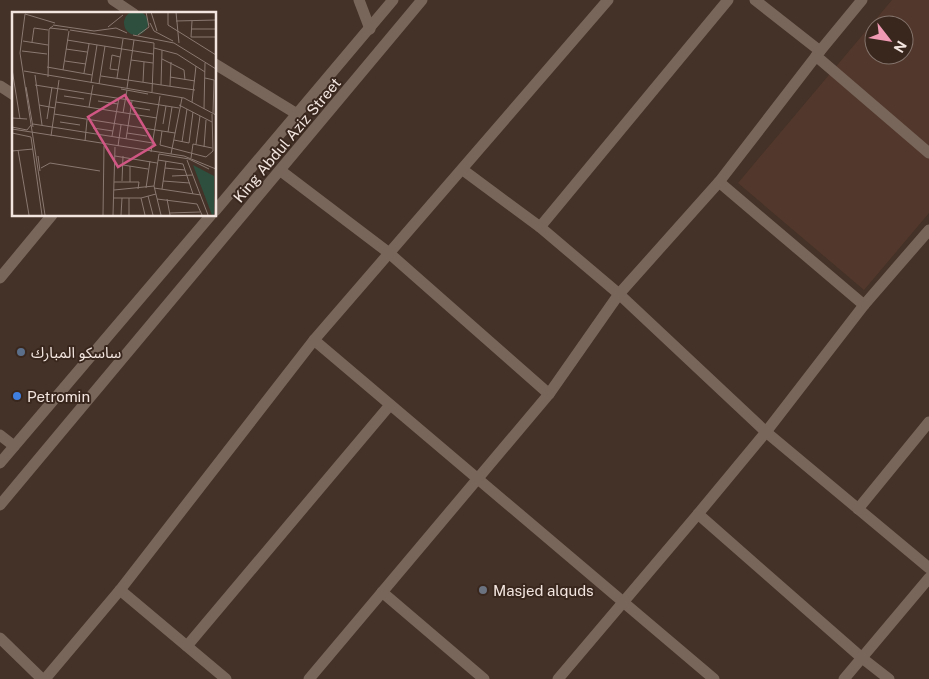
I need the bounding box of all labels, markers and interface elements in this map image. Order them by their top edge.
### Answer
inset map [12,12,216,216]
north arrow [864,15,914,65]
text: N [890,38,910,56]
street label: King Abdul Aziz Street [230,74,344,206]
place label: ساسكو المبارك [31,344,121,362]
marker: ساسكو المبارك [15,346,27,358]
place label: Petromin [27,388,90,405]
marker: Petromin [11,390,23,402]
place label: Masjed alquds [493,582,594,599]
marker: Masjed alquds [477,584,489,596]

